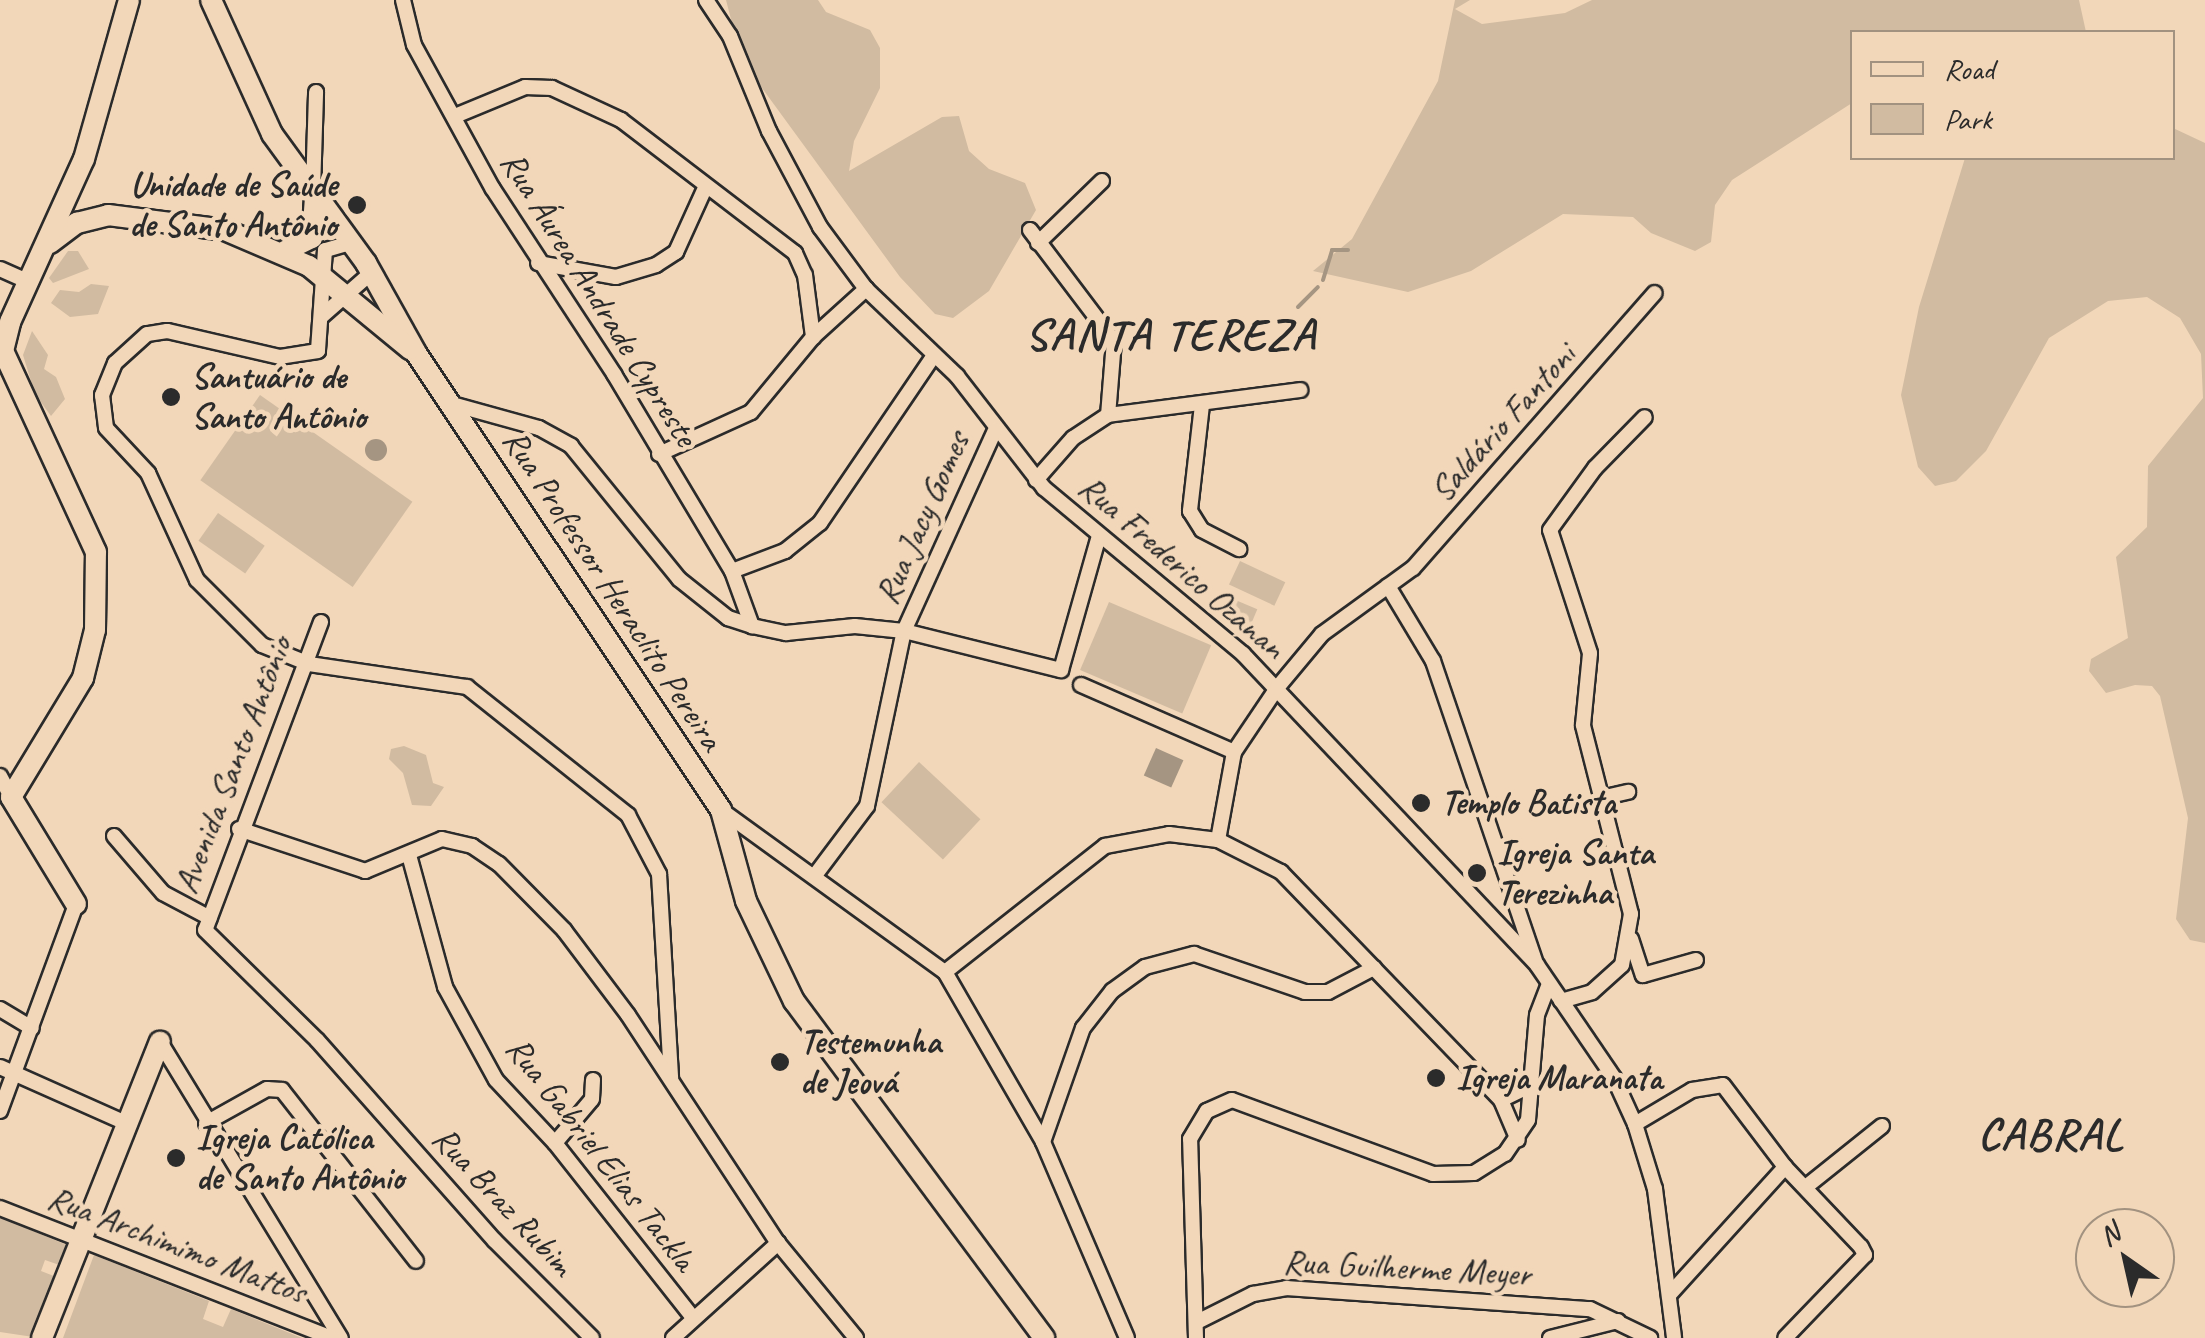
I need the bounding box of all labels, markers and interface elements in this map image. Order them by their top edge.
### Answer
legend [1850,30,2175,160]
text: Road [1944,50,1994,88]
text: Park [1944,100,1992,138]
street label: Rua Áurea Andrade Cypreste [491,144,707,454]
place label: Unidade de Saúde de Santo Antônio [128,164,337,246]
marker: Unidade de Saúde de Santo Antônio [346,194,368,216]
district label: SANTA TEREZA [1026,308,1316,362]
street label: Saldário Fantoni [1421,335,1585,511]
place label: Santuário de Santo Antônio [191,356,366,438]
marker: Santuário de Santo Antônio [160,386,182,408]
street label: Rua Professor Heraclito Pereira [494,422,732,758]
street label: Rua Jacy Gomes [865,425,979,611]
street label: Rua Frederico Ozanan [1070,466,1294,668]
street label: Avenida Santo Antônio [165,631,301,899]
place label: Templo Batista [1441,782,1617,824]
marker: Templo Batista [1410,792,1432,814]
place label: Igreja Santa Terezinha [1497,832,1653,914]
marker: Igreja Santa Terezinha [1466,862,1488,884]
place label: Testemunha de Jeová [800,1021,941,1103]
street label: Rua Gabriel Elias Tackla [497,1029,705,1279]
marker: Testemunha de Jeová [769,1051,791,1073]
place label: Igreja Maranata [1456,1057,1663,1099]
marker: Igreja Maranata [1425,1067,1447,1089]
district label: CABRAL [1978,1108,2124,1162]
street label: Rua Braz Rubim [422,1116,584,1286]
place label: Igreja Católica de Santo Antônio [196,1117,405,1199]
marker: Igreja Católica de Santo Antônio [165,1147,187,1169]
street label: Rua Archimimo Mattos [42,1176,312,1314]
north arrow [2075,1208,2175,1308]
text: N [2092,1215,2126,1254]
street label: Rua Guilherme Meyer [1282,1241,1532,1295]

